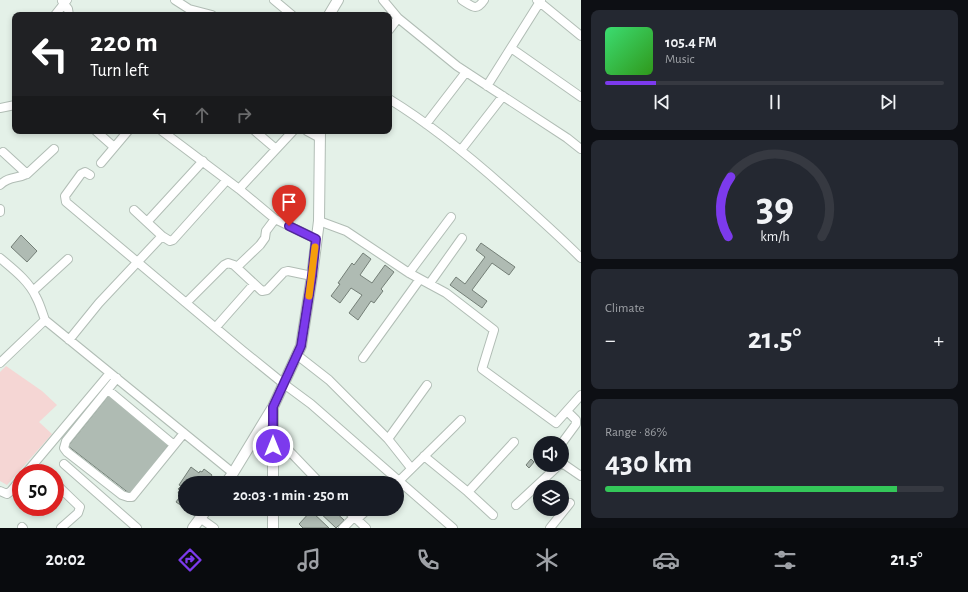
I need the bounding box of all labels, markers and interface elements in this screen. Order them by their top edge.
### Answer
icon: left [24,28,76,80]
text: 220 m [90,29,158,57]
text: 105.4 FM [665,35,717,50]
text: Music [665,53,695,66]
text: Turn left [90,62,149,80]
icon: previous [651,91,673,113]
icon: pause [764,91,786,113]
icon: next [877,91,899,113]
icon: left [149,104,171,126]
icon: ahead [191,104,213,126]
icon: right [233,104,255,126]
pin [272,185,306,226]
text: 39 [755,187,794,228]
icon: arrive [278,191,300,213]
text: km/h [760,230,789,244]
text: Climate [605,302,644,315]
text: 21.5° [748,324,801,354]
text: − [605,329,616,351]
text: + [933,329,944,351]
position arrow [252,425,294,467]
text: Range · 86% [605,426,667,439]
map controls [533,436,569,516]
button: sound [533,436,569,472]
text: 430 km [605,448,692,478]
speed limit sign: 50 [12,464,64,516]
button: layers [533,480,569,516]
text: 20:03 · 1 min · 250 m [233,488,349,503]
icon: directions [176,546,204,574]
icon: music [295,546,323,574]
icon: phone [414,546,442,574]
icon: climate [533,546,561,574]
icon: car [652,546,680,574]
icon: filters [771,546,799,574]
text: 20:02 [46,551,85,569]
text: 21.5° [890,551,922,569]

